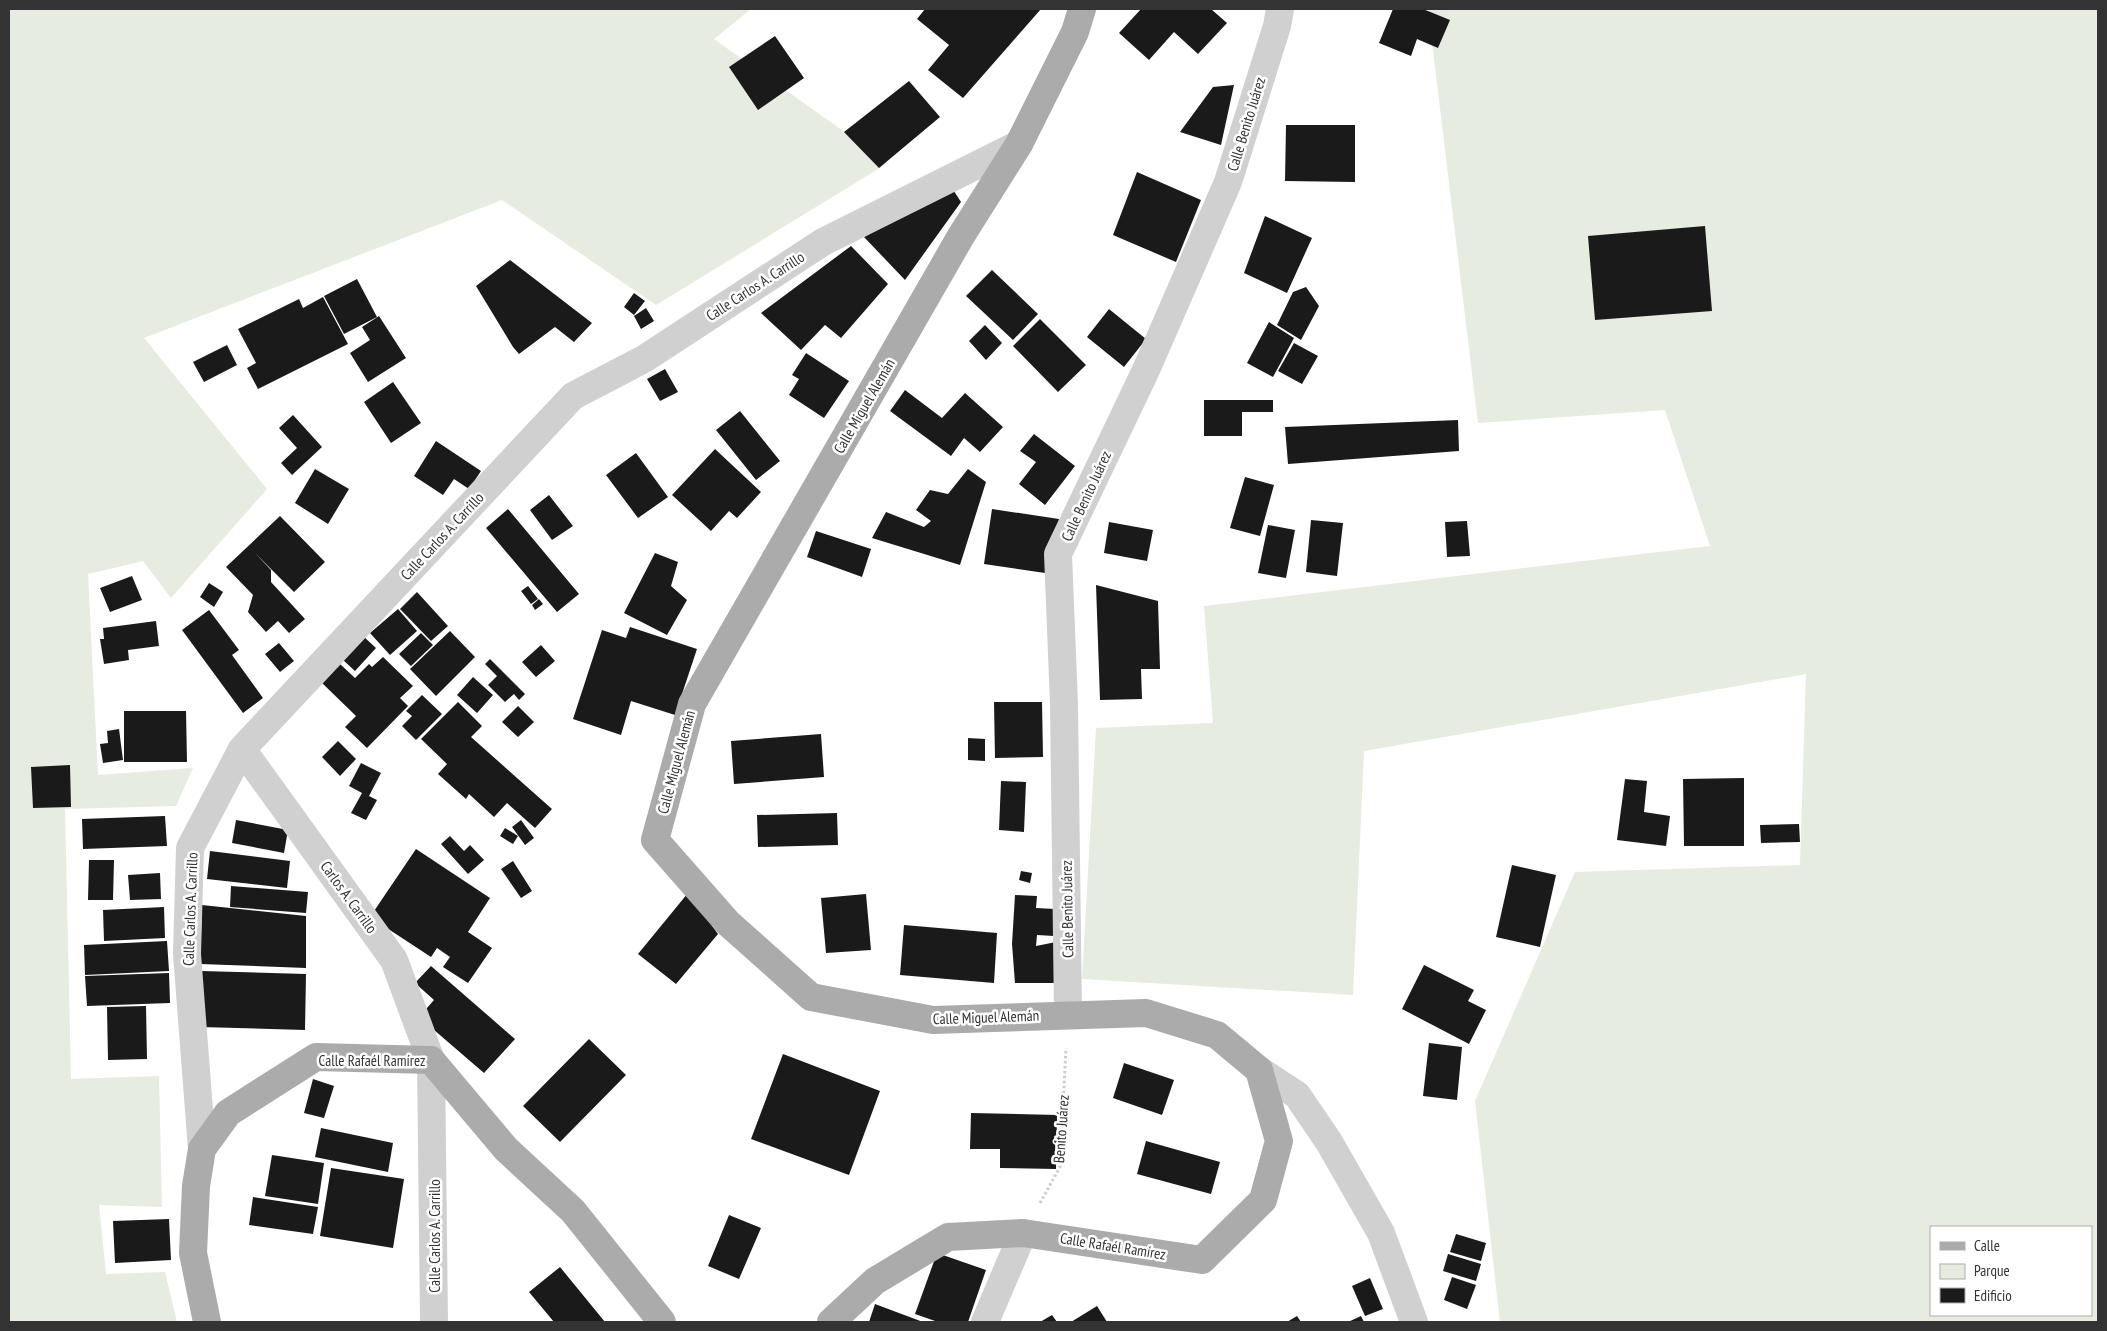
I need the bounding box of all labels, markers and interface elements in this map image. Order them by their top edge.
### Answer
street label: Calle Benito Juárez [1223,75,1269,173]
street label: Calle Carlos A. Carrillo [702,247,808,325]
street label: Calle Miguel Alemán [829,355,899,457]
street label: Calle Benito Juárez [1057,448,1115,544]
street label: Calle Carlos A. Carrillo [396,488,488,584]
street label: Calle Miguel Alemán [653,708,699,816]
street label: Calle Carlos A. Carrillo [179,852,201,966]
street label: Carlos A. Carrillo [316,857,382,937]
street label: Calle Benito Juárez [1057,860,1077,958]
street label: Calle Miguel Alemán [932,1006,1040,1028]
street label: Calle Rafaél Ramírez [319,1051,425,1070]
street label: Benito Juárez [1049,1094,1073,1164]
street label: Calle Carlos A. Carrillo [425,1179,444,1293]
legend [1930,1226,2092,1316]
street label: Calle Rafaél Ramírez [1059,1228,1167,1264]
text: Calle [1974,1236,2000,1255]
text: Parque [1974,1261,2010,1280]
text: Edificio [1974,1286,2012,1305]

